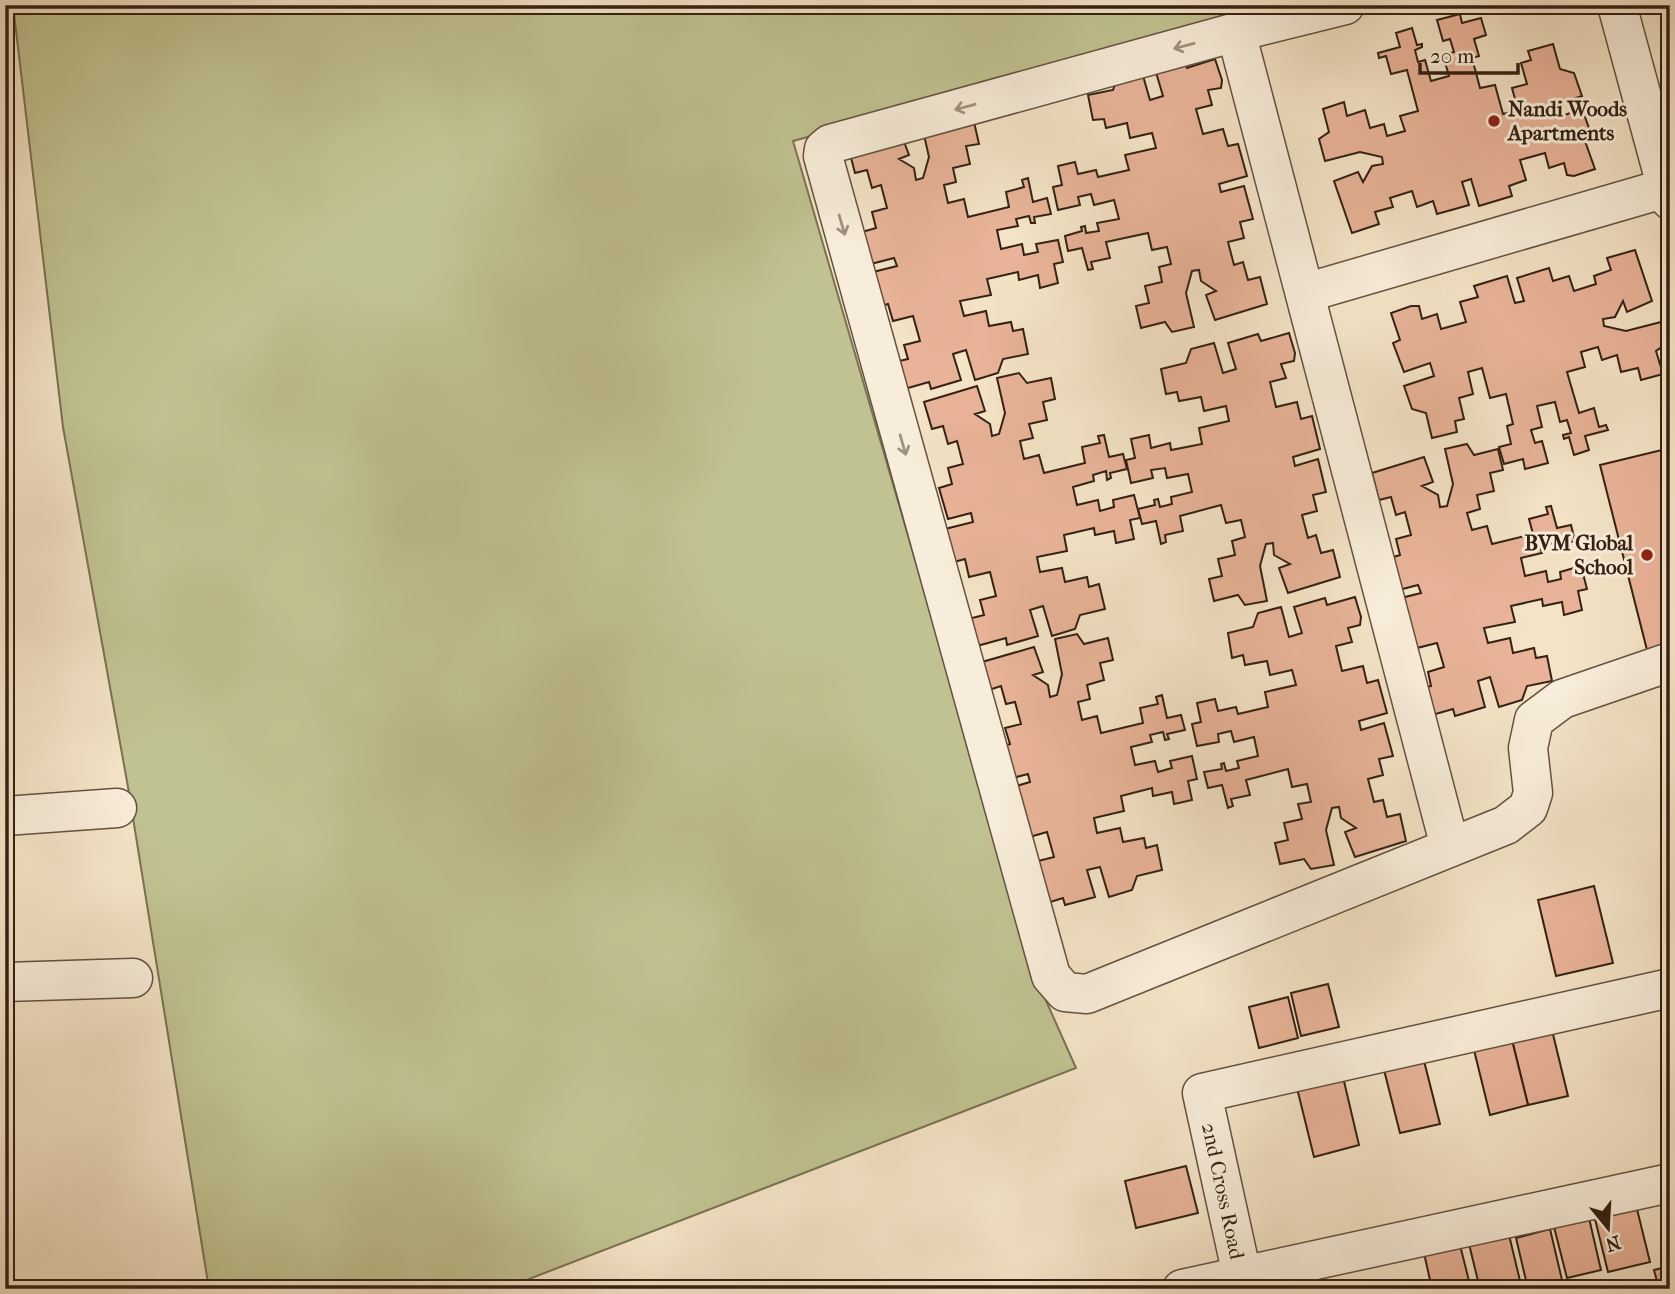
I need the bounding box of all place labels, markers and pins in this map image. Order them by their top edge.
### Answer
place label: Nandi Woods Apartments [1506,97,1627,145]
marker: Nandi Woods Apartments [1486,113,1502,129]
place label: BVM Global School [1524,531,1633,579]
marker: BVM Global School [1639,547,1655,563]

